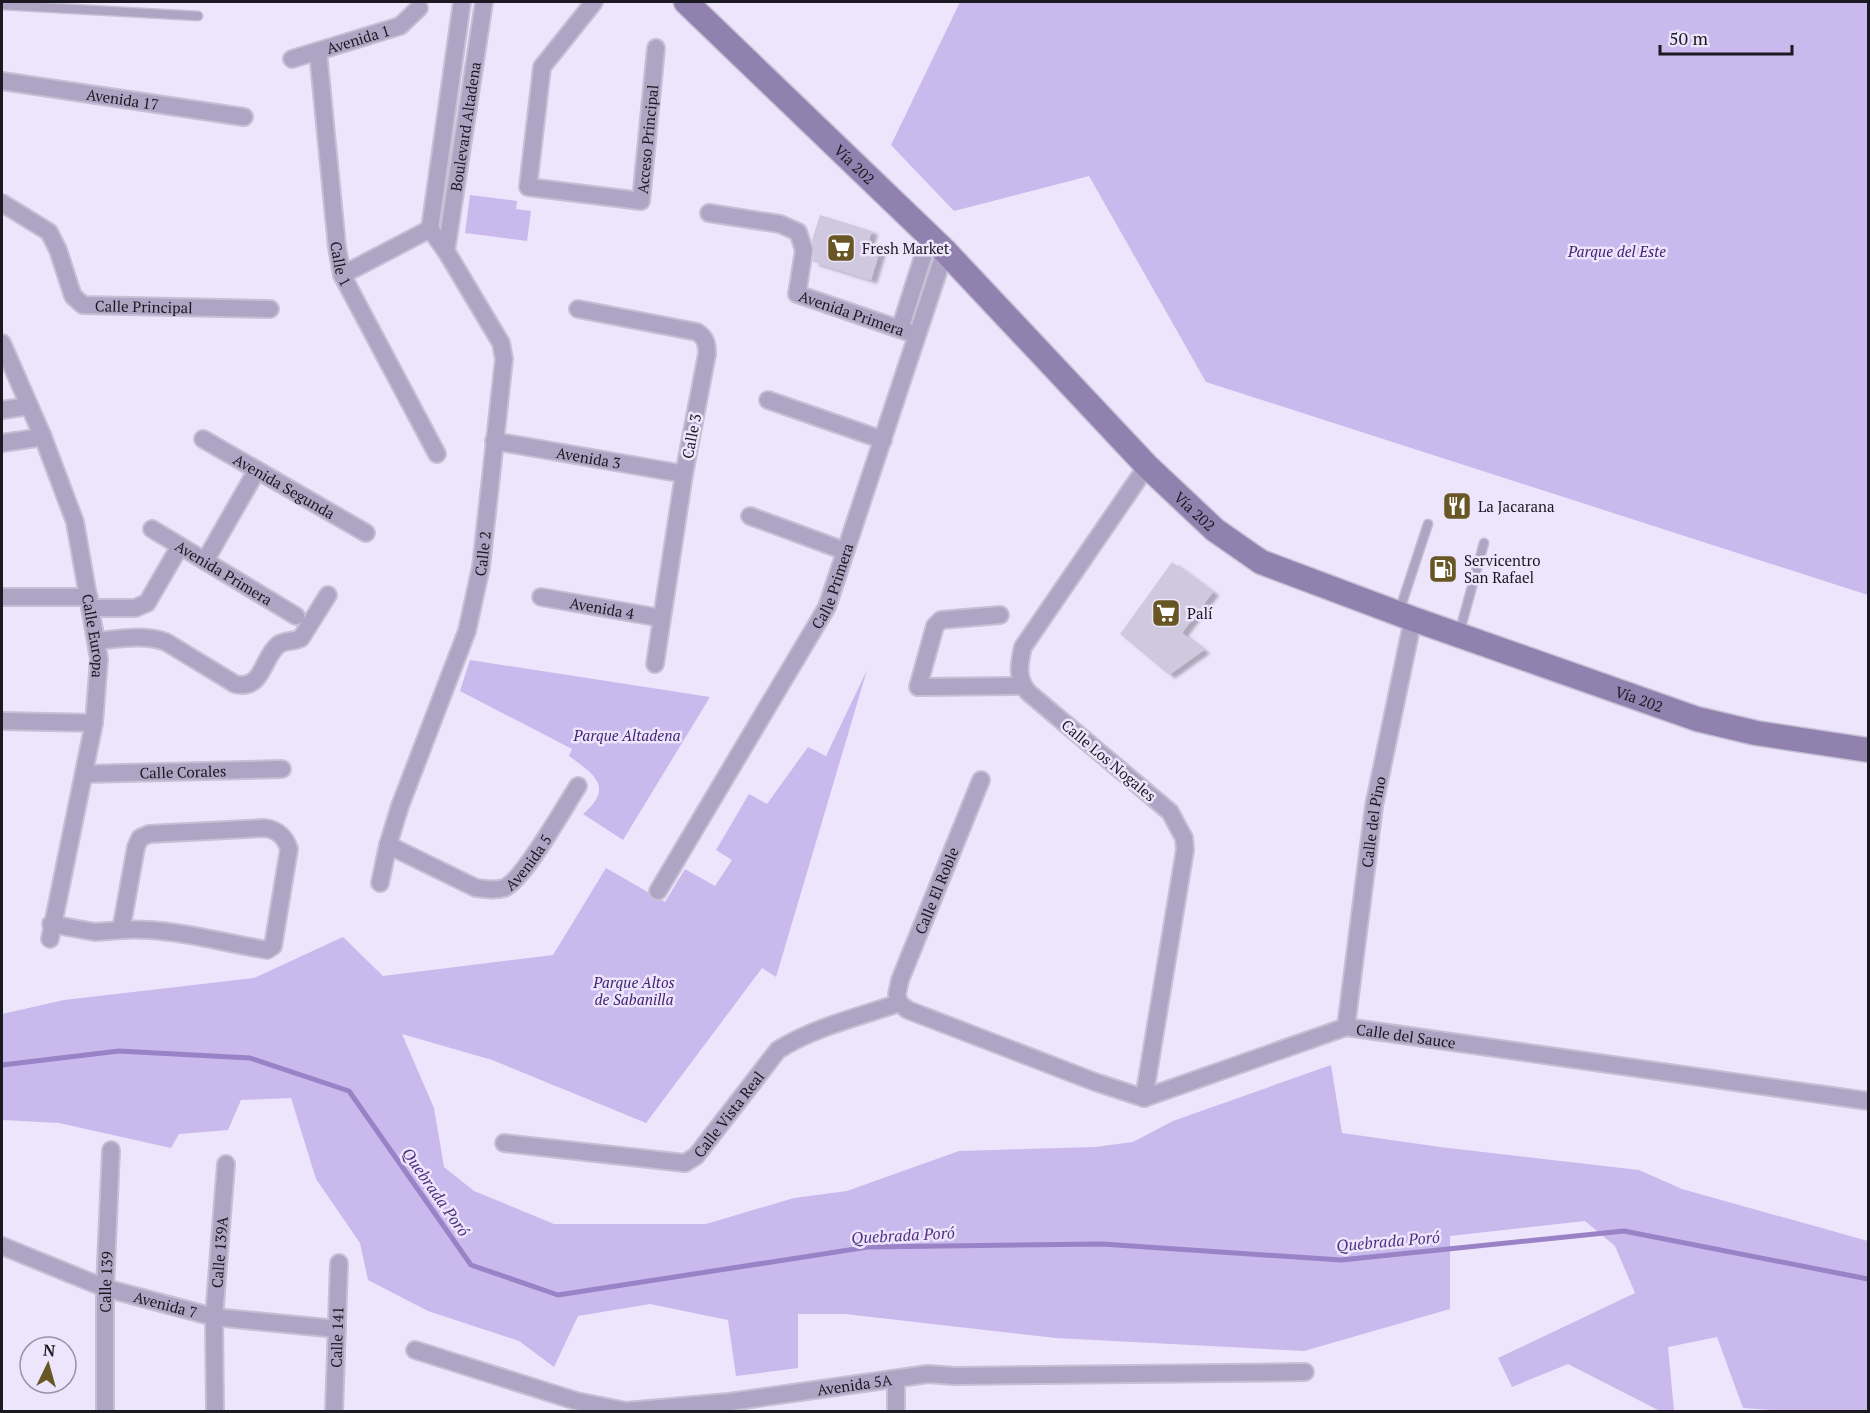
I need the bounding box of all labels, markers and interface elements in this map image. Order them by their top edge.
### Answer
scale bar [1660,18,1792,56]
street label: Avenida 1 [324,20,392,58]
text: 50 m [1669,26,1709,50]
street label: Boulevard Altadena [445,60,485,193]
street label: Avenida 17 [85,84,160,114]
street label: Acceso Principal [632,84,662,195]
street label: Vía 202 [830,140,879,189]
supermarket icon: Fresh Market [825,232,857,264]
place label: Fresh Market [862,238,950,258]
street label: Calle 1 [326,240,356,290]
park label: Parque del Este [1567,241,1666,261]
street label: Avenida Primera [796,285,908,340]
street label: Calle Principal [95,295,193,317]
street label: Calle 3 [677,412,705,460]
street label: Avenida 3 [555,442,622,473]
street label: Avenida Segunda [230,449,339,523]
street label: Vía 202 [1170,487,1220,535]
restaurant icon: La Jacarana [1441,490,1473,522]
place label: La Jacarana [1478,496,1555,516]
street label: Calle 2 [469,530,495,578]
street label: Avenida Primera [172,535,277,610]
street label: Calle Primera [806,540,858,633]
place label: Servicentro San Rafael [1464,550,1541,587]
fuel station icon: Servicentro San Rafael [1427,553,1459,585]
street label: Calle Europa [78,592,109,679]
street label: Avenida 4 [568,592,636,623]
supermarket icon: Palí [1150,597,1182,629]
place label: Palí [1187,603,1213,623]
street label: Vía 202 [1613,681,1666,716]
street label: Calle Los Nogales [1058,715,1160,805]
park label: Parque Altadena [573,725,680,745]
street label: Calle Corales [139,760,227,783]
street label: Calle del Pino [1356,774,1390,869]
street label: Avenida 5 [501,830,556,894]
street label: Calle El Roble [910,844,963,937]
park label: Parque Altos de Sabanilla [592,972,675,1009]
street label: Calle del Sauce [1355,1019,1457,1052]
street label: Calle Vista Real [689,1067,768,1161]
water label: Quebrada Poró [397,1143,475,1241]
street label: Calle 139A [206,1215,232,1289]
water label: Quebrada Poró [851,1221,955,1249]
water label: Quebrada Poró [1335,1226,1441,1256]
street label: Calle 139 [95,1251,117,1313]
street label: Avenida 7 [132,1286,200,1322]
street label: Calle 141 [325,1306,348,1368]
north arrow [18,1335,78,1395]
text: N [42,1339,56,1362]
street label: Avenida 5A [816,1369,894,1399]

